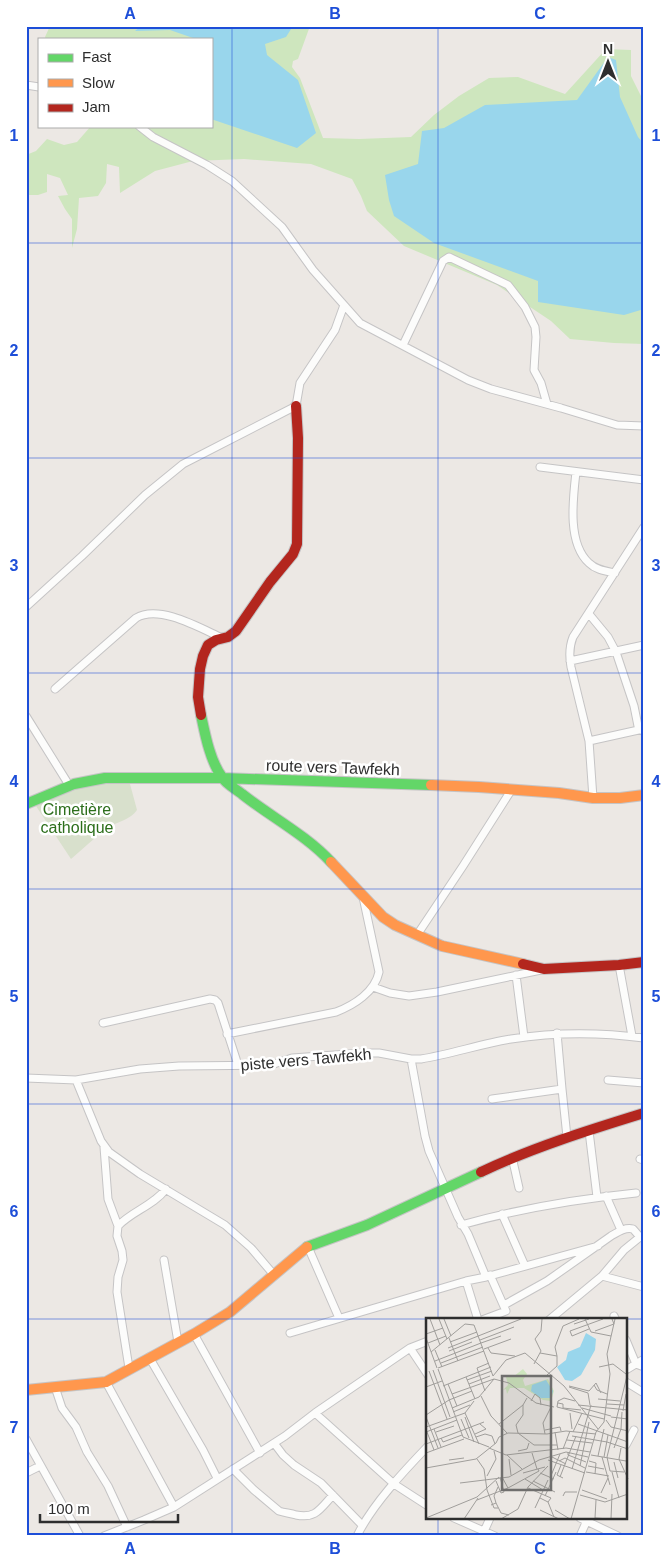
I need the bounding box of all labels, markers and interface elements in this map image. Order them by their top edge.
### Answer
text: A [124,5,136,22]
text: B [329,5,341,22]
text: C [534,5,546,22]
legend [38,38,212,128]
north arrow [582,38,632,88]
text: N [603,41,613,57]
text: Fast [82,48,112,65]
text: Slow [82,74,115,91]
text: Jam [82,98,110,115]
text: 1 [10,127,19,144]
text: 1 [652,127,661,144]
text: 2 [10,342,19,359]
text: 2 [652,342,661,359]
text: 3 [10,557,19,574]
text: 3 [652,557,661,574]
street label: route vers Tawfekh [266,757,400,778]
text: 4 [10,773,19,790]
text: 4 [652,773,661,790]
park label: Cimetière catholique [41,801,114,836]
text: 5 [10,988,19,1005]
text: 5 [652,988,661,1005]
street label: piste vers Tawfekh [240,1045,372,1074]
text: 6 [10,1203,19,1220]
text: 6 [652,1203,661,1220]
inset map [426,1318,628,1520]
text: 7 [10,1419,19,1436]
text: 7 [652,1419,661,1436]
scale bar [40,1492,178,1524]
text: 100 m [48,1500,90,1517]
text: A [124,1540,136,1557]
text: B [329,1540,341,1557]
text: C [534,1540,546,1557]

